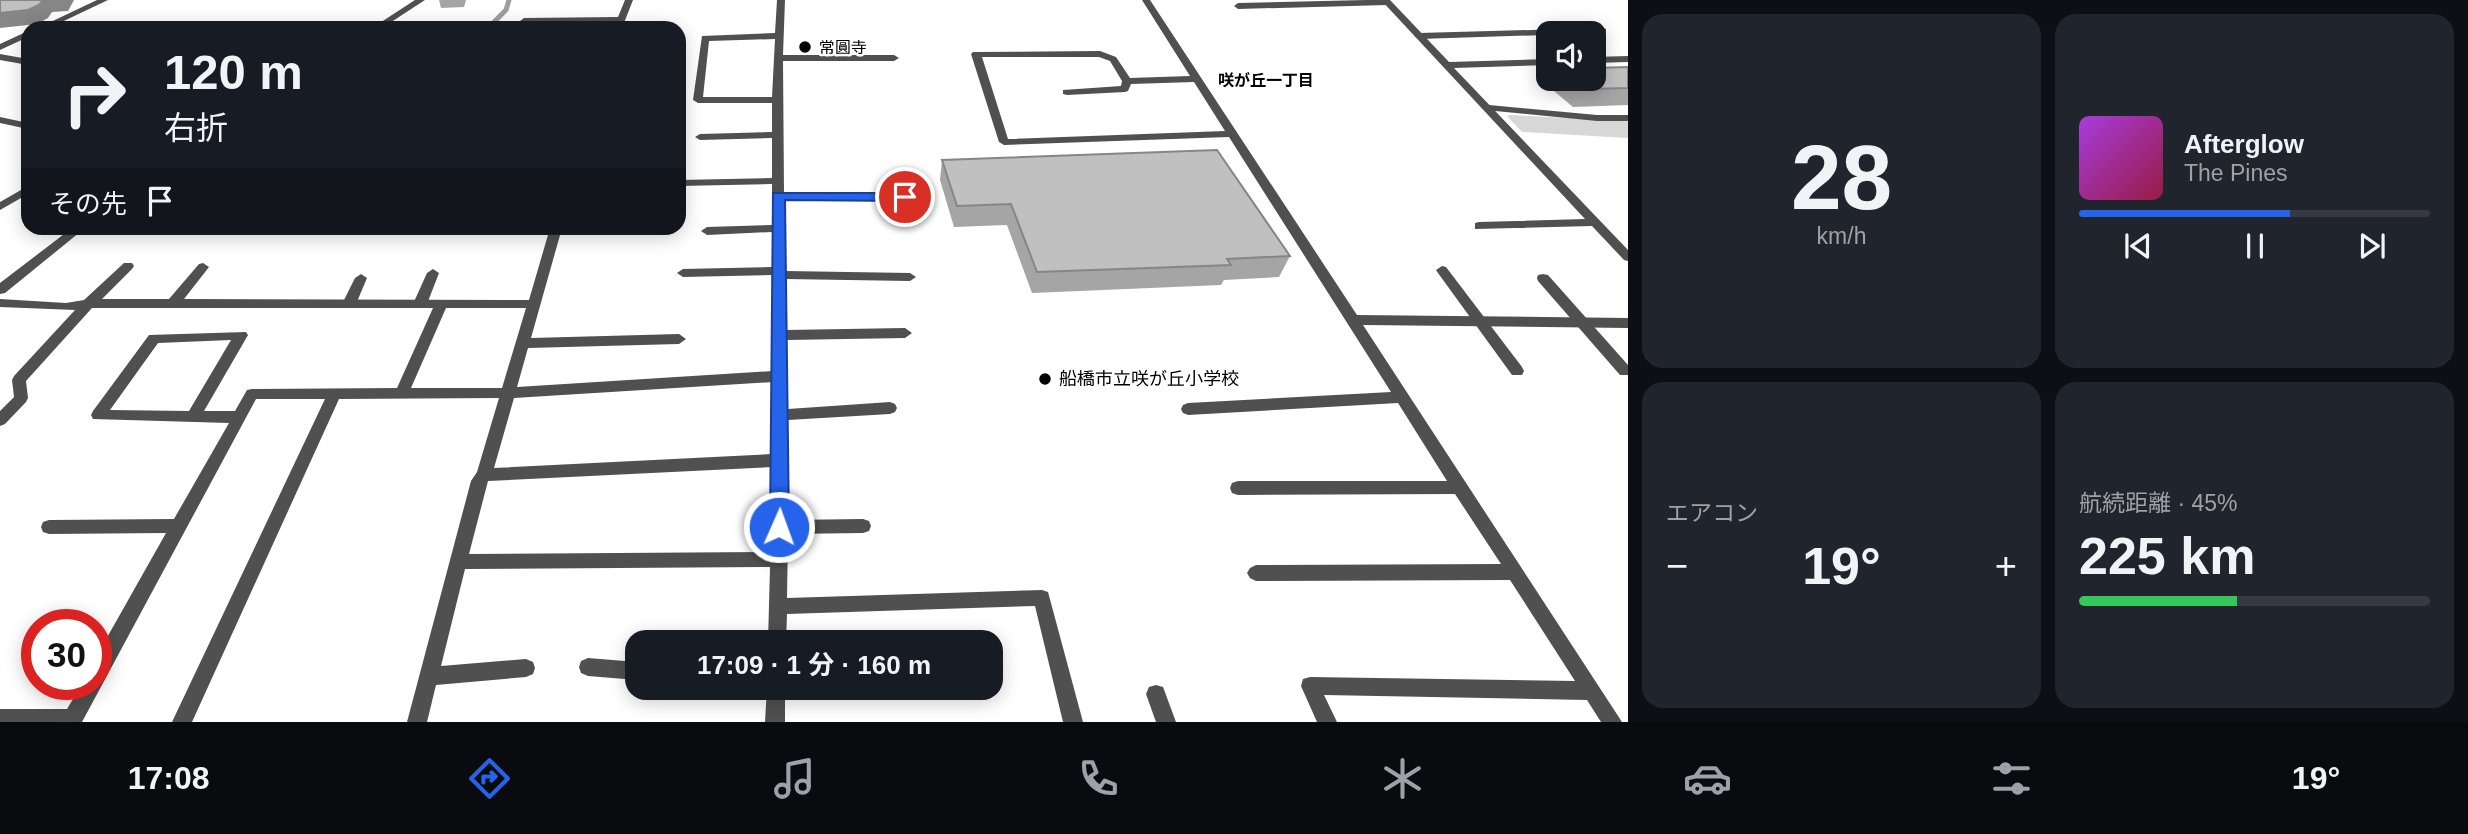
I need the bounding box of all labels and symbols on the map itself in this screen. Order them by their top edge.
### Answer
marker: 常圓寺 [797,39,813,55]
place label: 常圓寺 [819,39,867,56]
district label: 咲が丘一丁目 [1218,72,1314,89]
pin [875,167,935,227]
place label: 船橋市立咲が丘小学校 [1059,369,1239,389]
marker: 船橋市立咲が丘小学校 [1037,371,1053,387]
position arrow [742,490,816,564]
speed limit sign: 30 [21,609,112,700]

